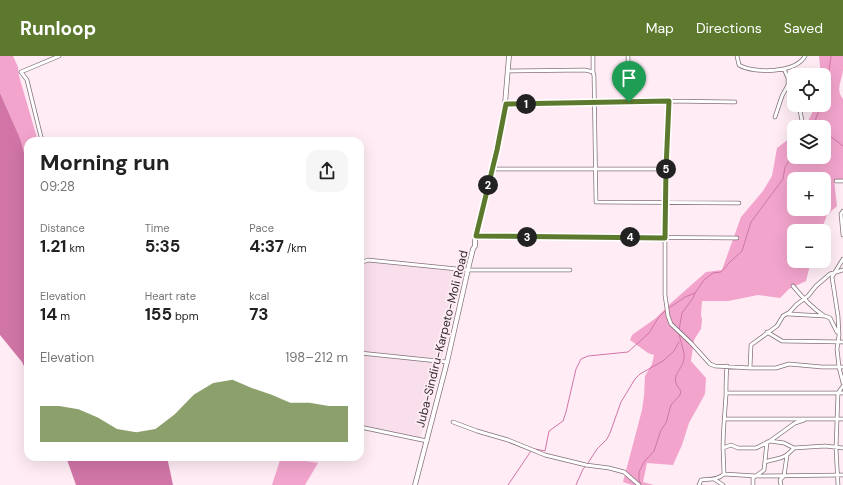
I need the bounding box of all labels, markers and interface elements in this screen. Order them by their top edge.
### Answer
text: Runloop [20,16,96,41]
text: Map [646,19,674,37]
text: Directions [696,19,762,37]
text: Saved [784,19,823,37]
pin [612,61,646,102]
icon: arrive [618,67,640,89]
map controls [787,68,831,268]
button: locate [787,68,831,112]
pin: 1 [516,94,536,114]
text: 1 [524,97,528,111]
button: layers [787,120,831,164]
text: Morning run [40,148,170,177]
button: share [306,150,348,192]
pin: 5 [656,159,676,179]
text: 5 [663,162,669,176]
button: + [787,172,831,216]
pin: 2 [478,175,498,195]
text: 09:28 [40,178,75,195]
text: 2 [485,178,491,192]
text: Distance [40,221,85,235]
text: Time [145,221,170,235]
text: Pace [249,221,274,235]
button: − [787,224,831,268]
pin: 3 [517,227,537,247]
pin: 4 [620,227,640,247]
text: 3 [524,230,530,244]
text: 4 [626,230,634,244]
text: 1.21 [40,235,66,257]
text: 5:35 [145,235,180,257]
text: 4:37 [249,235,284,257]
text: km [66,241,85,255]
text: /km [284,241,307,255]
street label: Juba-Sindiru-Karpeto-Moli Road [412,249,472,429]
text: Elevation [40,289,86,303]
text: Heart rate [145,289,196,303]
text: kcal [249,289,269,303]
text: 14 [40,303,57,325]
text: 155 [145,303,172,325]
text: 73 [249,303,269,325]
text: m [57,309,70,323]
text: bpm [172,309,199,323]
text: Elevation [40,349,94,366]
text: 198–212 m [285,349,348,366]

